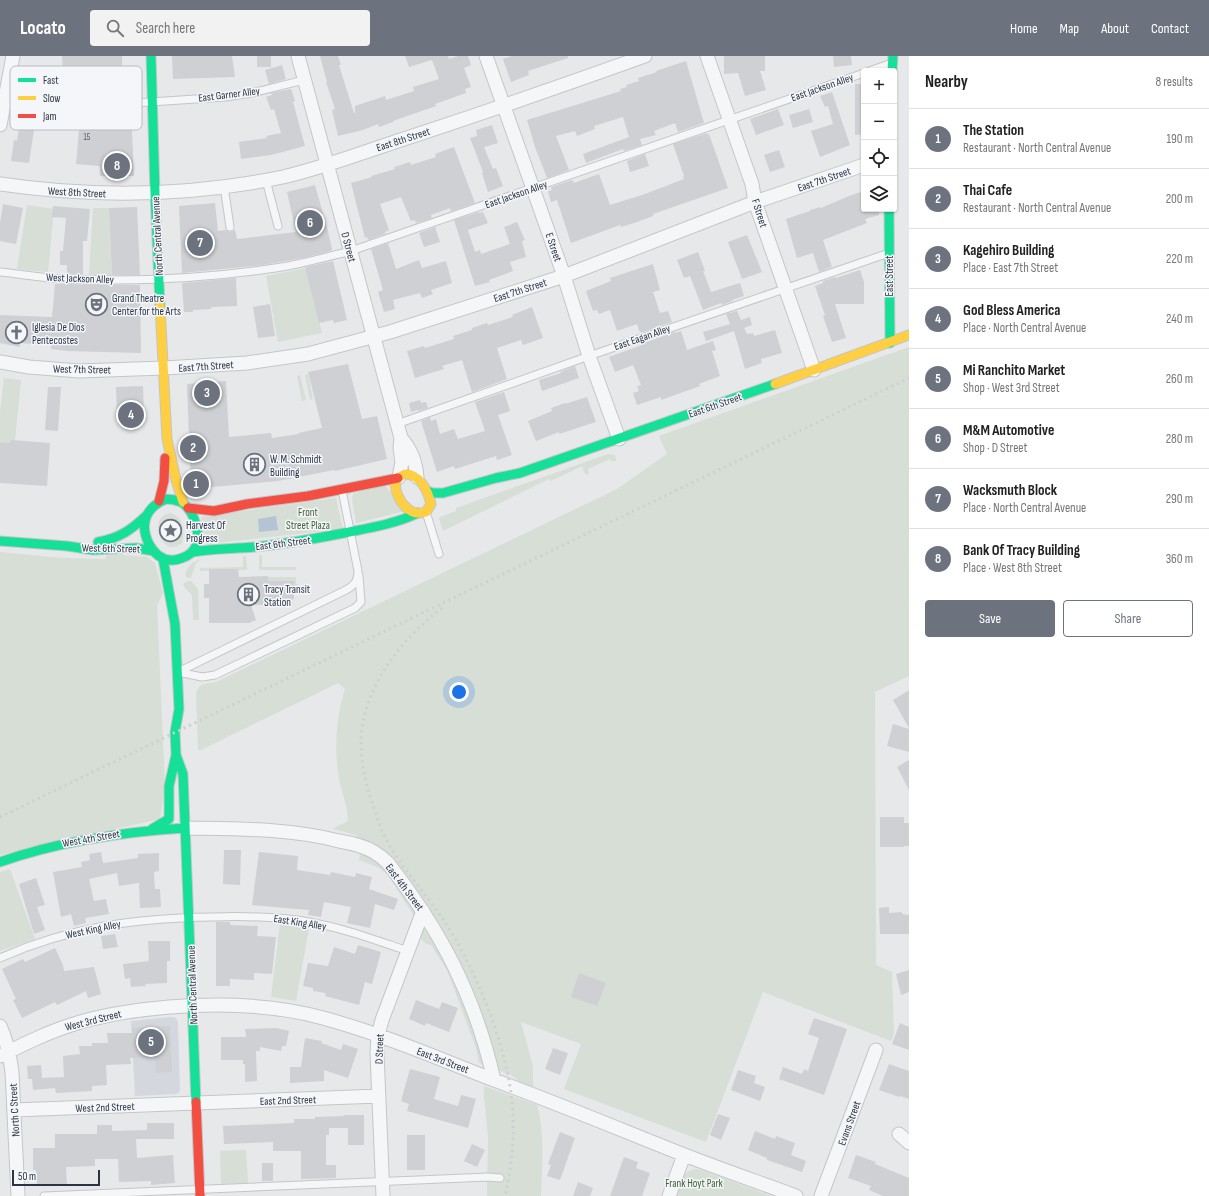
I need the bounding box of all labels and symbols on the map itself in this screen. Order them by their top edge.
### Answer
legend [10,66,142,130]
street label: East Jackson Alley [789,70,856,104]
text: Fast [43,74,59,87]
street label: East Garner Alley [197,84,261,105]
text: Slow [43,92,60,105]
text: Jam [42,110,57,123]
street label: East 8th Street [375,125,432,154]
house number: 15 [84,132,91,143]
pin: 8 [104,151,130,181]
street label: East 7th Street [796,164,853,195]
street label: East Jackson Alley [483,177,550,211]
street label: West 8th Street [48,184,107,201]
street label: North Central Avenue [149,196,166,276]
street label: F Street [749,197,770,230]
pin: 6 [297,208,323,238]
pin: 7 [187,228,213,258]
street label: D Street [338,231,359,264]
street label: E Street [543,231,565,264]
street label: East Street [883,255,896,296]
street label: West Jackson Alley [46,271,115,286]
street label: East 7th Street [492,276,549,305]
theatre icon: Grand Theatre Center for the Arts [84,291,110,317]
place label: Grand Theatre Center for the Arts [112,292,181,318]
church icon: Iglesia De Dios Pentecostes [3,320,29,346]
place label: Iglesia De Dios Pentecostes [32,321,85,347]
street label: East Eagan Alley [612,322,673,353]
street label: East 7th Street [178,358,235,375]
street label: West 7th Street [53,362,112,377]
pin: 3 [194,378,220,408]
street label: East 6th Street [687,390,744,421]
pin: 4 [118,400,144,430]
pin: 2 [180,433,206,463]
building icon: W. M. Schmidt Building [241,452,267,478]
place label: W. M. Schmidt Building [270,453,322,479]
pin: 1 [183,469,209,499]
park label: Front Street Plaza [286,506,330,532]
place icon: Harvest Of Progress [158,518,184,544]
place label: Harvest Of Progress [186,519,226,545]
street label: East 6th Street [255,534,312,553]
street label: West 6th Street [82,541,141,556]
building icon: Tracy Transit Station [236,582,262,608]
place label: Tracy Transit Station [264,583,311,609]
your location [449,682,469,702]
street label: West 4th Street [61,827,121,850]
street label: East 4th Street [383,861,427,914]
street label: East King Alley [273,912,328,933]
street label: West King Alley [64,917,123,942]
street label: North Central Avenue [185,945,200,1025]
street label: West 3rd Street [64,1007,123,1034]
pin: 5 [138,1027,164,1057]
street label: D Street [372,1033,387,1064]
street label: East 3rd Street [415,1045,471,1077]
street label: North C Street [7,1082,22,1137]
street label: East 2nd Street [260,1093,317,1108]
street label: Evans Street [835,1099,864,1147]
street label: West 2nd Street [75,1100,135,1115]
scale bar [12,1168,100,1187]
park label: Frank Hoyt Park [665,1177,724,1190]

